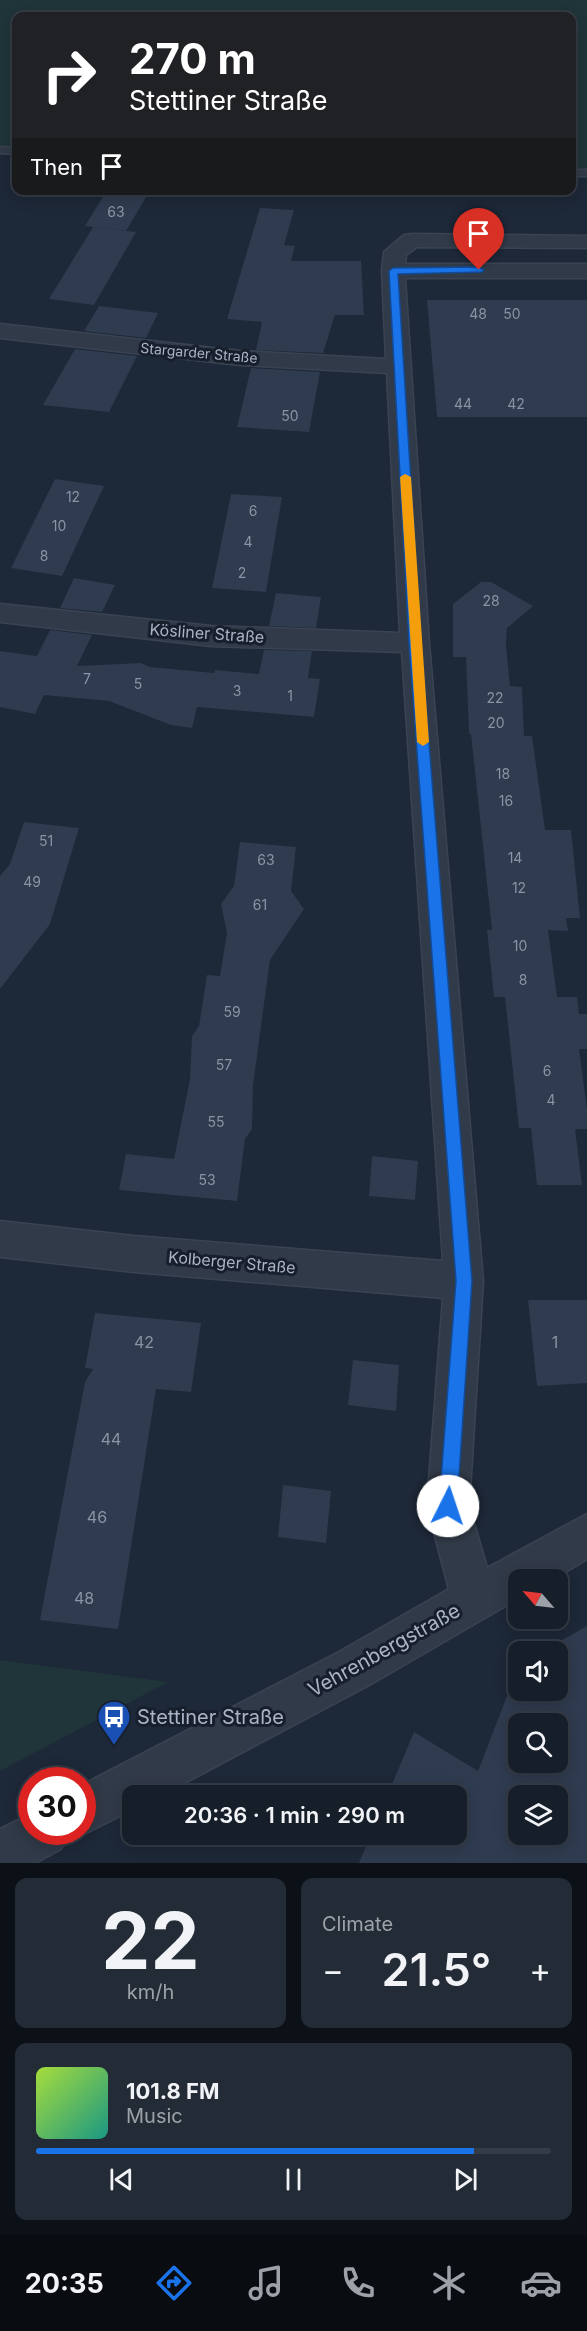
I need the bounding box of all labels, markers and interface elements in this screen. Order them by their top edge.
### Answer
text: 270 m [129,33,256,84]
icon: right [30,36,108,114]
text: Stettiner Straße [129,84,328,117]
icon: arrive [95,150,128,183]
text: Then [30,154,83,180]
house number: 63 [107,203,125,220]
pin [453,208,504,270]
icon: arrive [462,217,495,250]
house number: 48 [469,305,487,322]
house number: 50 [503,305,521,322]
street label: Stargarder Straße [140,339,258,366]
house number: 44 [454,395,472,412]
house number: 42 [507,395,525,412]
house number: 50 [281,407,299,424]
house number: 12 [66,488,80,505]
house number: 6 [249,502,257,519]
house number: 10 [52,517,66,534]
house number: 4 [243,533,253,550]
house number: 8 [40,547,48,564]
house number: 2 [238,564,246,581]
house number: 28 [482,592,500,609]
street label: Kösliner Straße [149,619,265,647]
house number: 7 [83,670,91,687]
house number: 5 [134,675,142,692]
house number: 3 [233,682,241,699]
house number: 1 [287,687,293,704]
house number: 22 [486,689,504,706]
house number: 20 [487,714,505,731]
house number: 18 [496,765,510,782]
house number: 16 [499,792,513,809]
house number: 51 [39,832,53,849]
house number: 14 [508,849,522,866]
house number: 63 [257,851,275,868]
house number: 49 [23,873,41,890]
house number: 12 [512,879,526,896]
house number: 61 [253,896,267,913]
house number: 10 [513,937,527,954]
house number: 8 [519,971,527,988]
house number: 59 [223,1003,241,1020]
house number: 57 [216,1056,232,1073]
house number: 6 [543,1062,551,1079]
house number: 4 [546,1091,556,1108]
house number: 55 [207,1113,225,1130]
house number: 53 [198,1171,216,1188]
street label: Kolberger Straße [167,1246,297,1278]
house number: 42 [134,1332,154,1352]
house number: 1 [552,1332,558,1352]
house number: 44 [101,1429,121,1449]
position arrow [416,1474,480,1538]
house number: 46 [87,1507,107,1527]
north arrow [508,1569,568,1629]
map controls [508,1569,568,1845]
house number: 48 [74,1588,94,1608]
street label: Vehrenbergstraße [304,1598,464,1702]
button: sound [508,1641,568,1701]
bus stop icon: Stettiner Straße [96,1699,132,1746]
place label: Stettiner Straße [137,1705,284,1729]
button: search [508,1713,568,1773]
speed limit sign: 30 [18,1767,96,1845]
button: layers [508,1785,568,1845]
text: 20:36 · 1 min · 290 m [184,1802,405,1828]
text: 22 [101,1893,200,1988]
text: Climate [322,1912,393,1936]
text: 21.5° [382,1942,491,1997]
text: − [322,1950,344,1990]
text: + [529,1950,551,1990]
text: km/h [127,1980,174,2004]
text: 101.8 FM [126,2078,219,2104]
text: Music [126,2104,183,2128]
icon: previous [105,2163,138,2196]
icon: pause [277,2163,310,2196]
icon: next [449,2163,482,2196]
icon: directions [153,2262,195,2304]
icon: music [245,2262,287,2304]
icon: phone [337,2262,379,2304]
icon: climate [428,2262,470,2304]
icon: car [520,2262,562,2304]
text: 20:35 [25,2267,104,2300]

